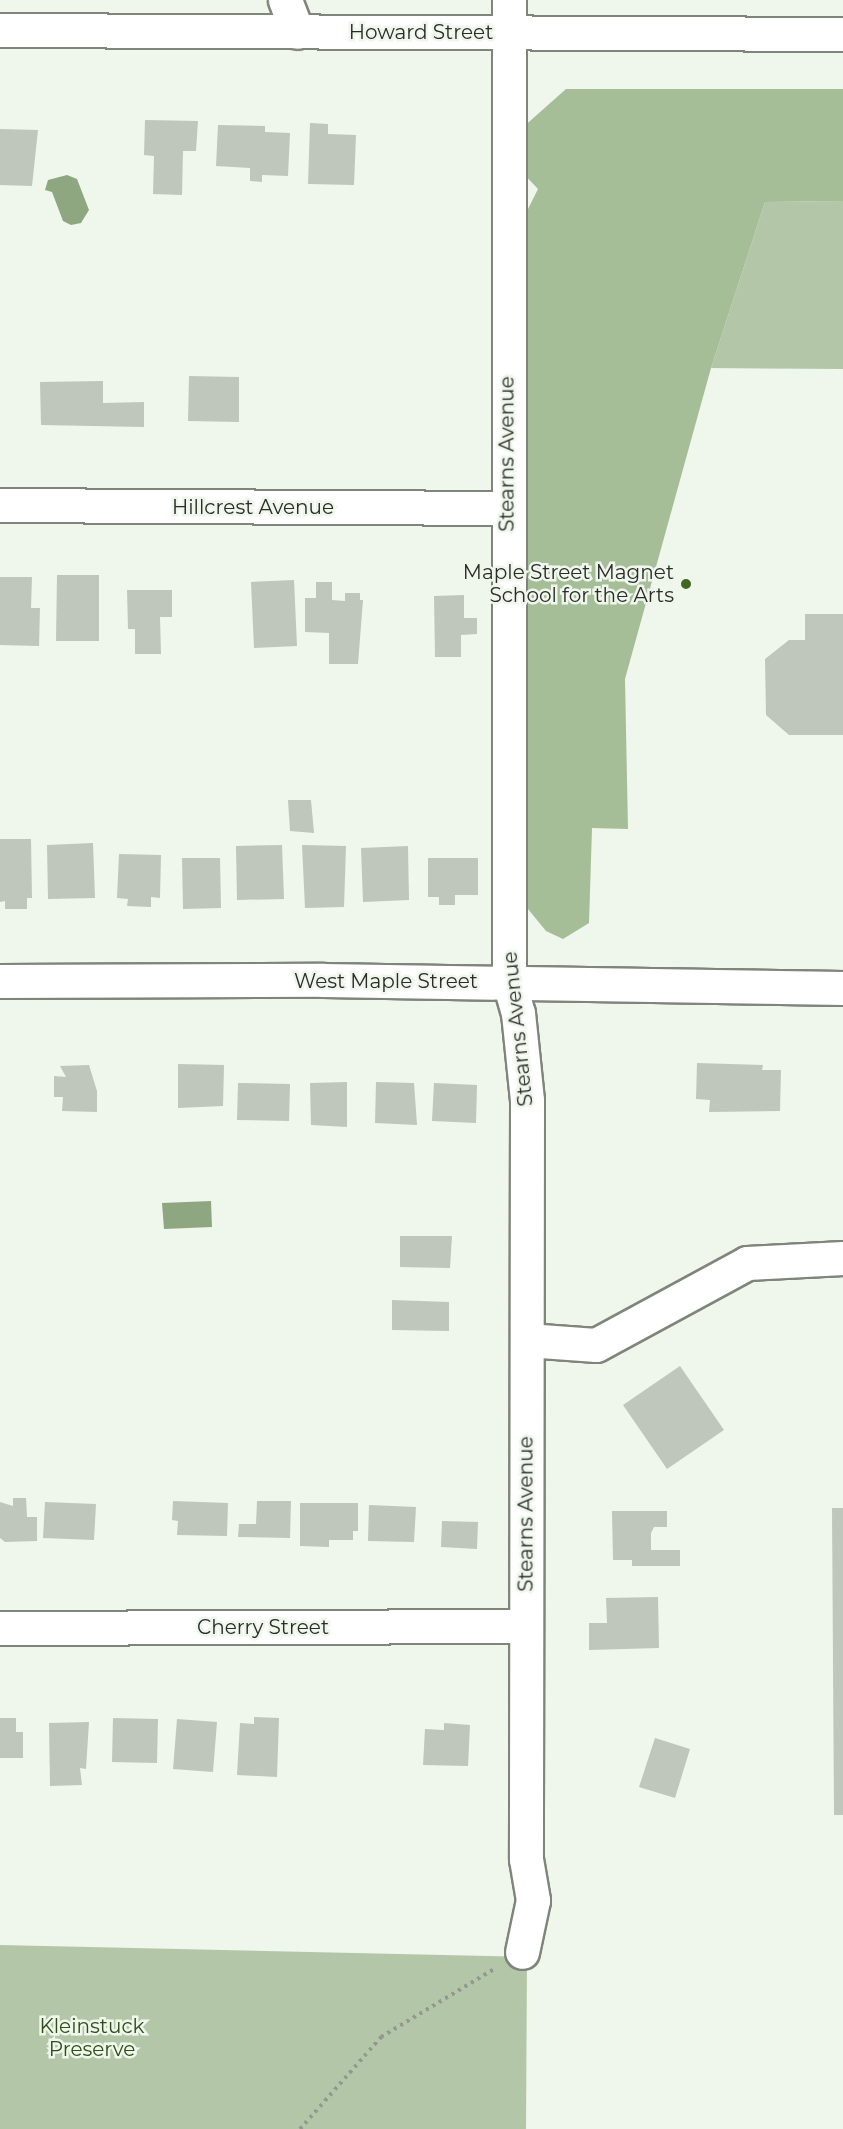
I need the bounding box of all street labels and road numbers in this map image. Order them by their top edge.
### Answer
street label: Howard Street [349,20,493,44]
street label: Stearns Avenue [495,376,519,532]
street label: Hillcrest Avenue [172,495,334,519]
street label: Stearns Avenue [498,950,538,1108]
street label: West Maple Street [294,969,478,993]
street label: Stearns Avenue [514,1436,538,1592]
street label: Cherry Street [197,1615,329,1639]

